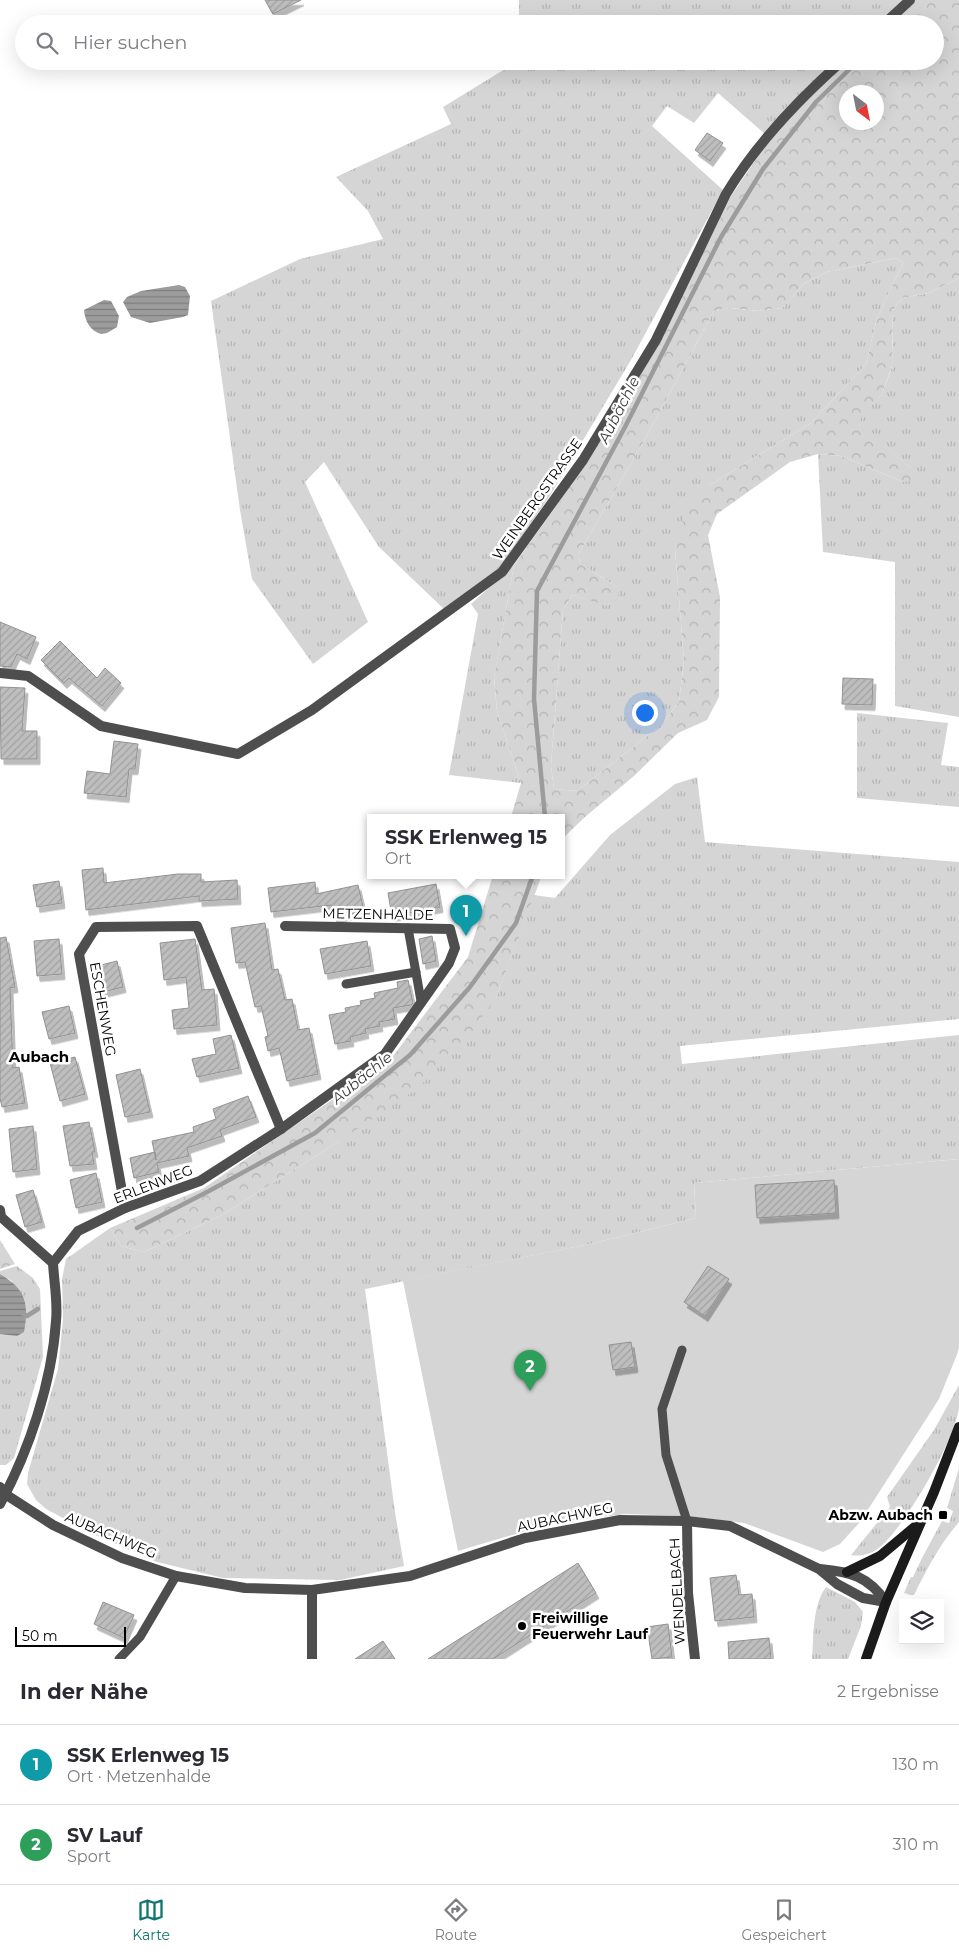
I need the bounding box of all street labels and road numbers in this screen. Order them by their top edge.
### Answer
street label: WEINBERGSTRASSE [488,435,586,563]
street label: METZENHALDE [322,904,434,924]
street label: ESCHENWEG [86,960,120,1058]
street label: ERLENWEG [111,1161,195,1207]
street label: AUBACHWEG [515,1498,615,1536]
street label: AUBACHWEG [62,1508,160,1562]
street label: WENDELBACH [665,1537,689,1645]

